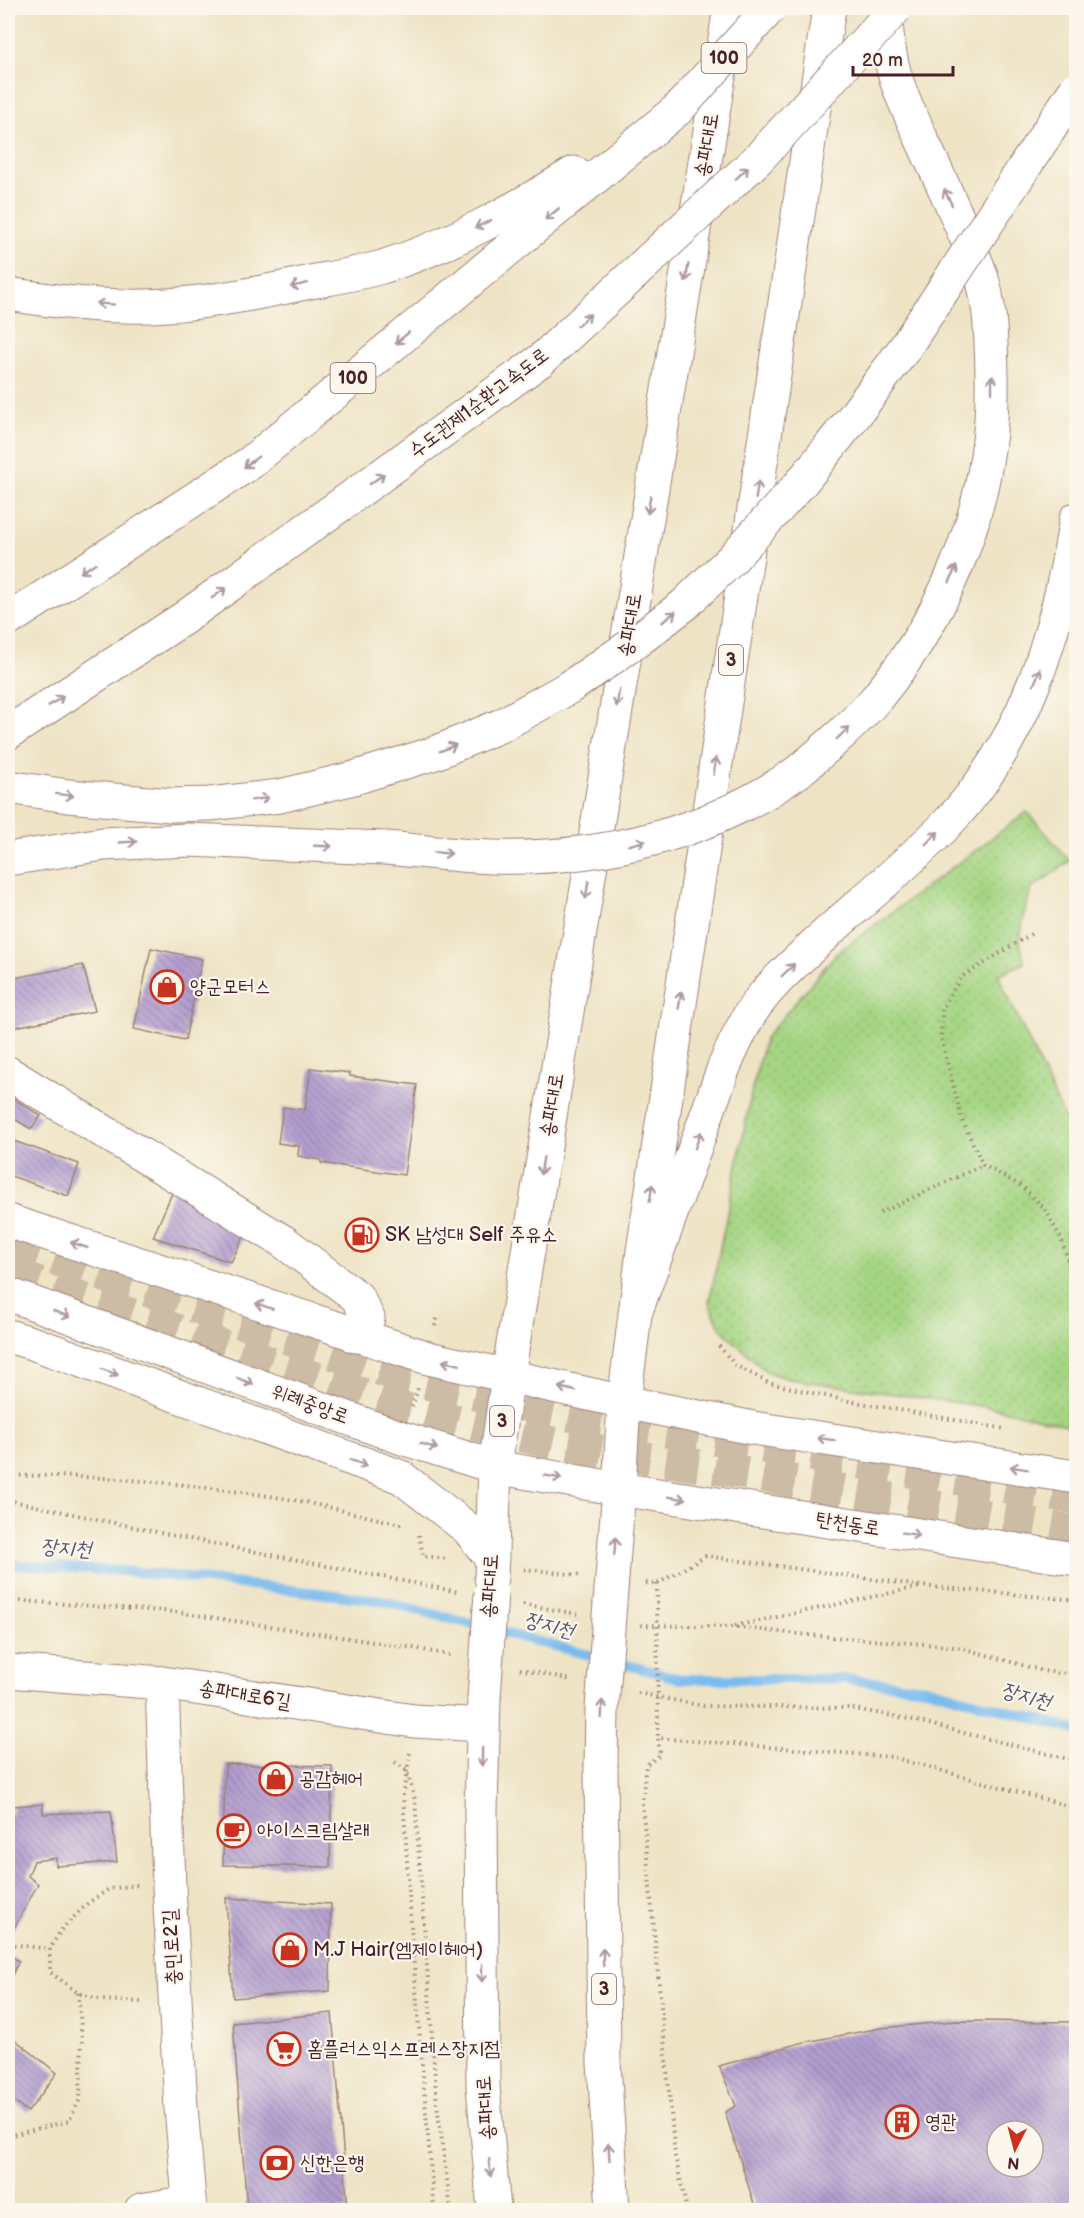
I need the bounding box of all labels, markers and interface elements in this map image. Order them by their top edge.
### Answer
scale bar [853,39,954,77]
road number: 100 [702,43,746,73]
text: 20 m [862,50,903,71]
street label: 송파대로 [690,111,724,179]
one-way arrow [735,166,750,181]
one-way arrow [942,188,954,206]
one-way arrow [544,207,560,220]
one-way arrow [474,219,492,230]
one-way arrow [681,262,692,282]
one-way arrow [289,280,309,291]
one-way arrow [96,299,116,310]
one-way arrow [576,313,591,327]
one-way arrow [395,331,410,345]
street label: 수도권제1순환고속도로 [404,343,554,463]
road number: 100 [330,363,376,393]
one-way arrow [986,375,998,395]
one-way arrow [244,455,260,468]
one-way arrow [368,472,384,485]
one-way arrow [751,481,762,501]
one-way arrow [643,495,654,515]
one-way arrow [80,563,97,575]
one-way arrow [948,565,959,583]
one-way arrow [210,587,226,599]
street label: 송파대로 [613,591,647,659]
one-way arrow [661,611,677,624]
road number: 3 [719,645,743,675]
one-way arrow [1032,668,1043,686]
one-way arrow [612,687,623,707]
one-way arrow [48,695,65,708]
one-way arrow [835,725,850,740]
one-way arrow [438,742,456,753]
one-way arrow [710,757,721,776]
one-way arrow [55,790,75,801]
one-way arrow [249,793,269,804]
one-way arrow [924,831,939,846]
one-way arrow [117,837,137,848]
one-way arrow [627,837,646,849]
one-way arrow [312,840,332,851]
one-way arrow [433,848,452,859]
one-way arrow [581,880,592,899]
one-way arrow [780,962,795,977]
shop icon: 양군모터스 [149,969,185,1005]
place label: 양군모터스 [190,975,270,999]
one-way arrow [675,991,686,1011]
street label: 송파대로 [535,1071,569,1139]
one-way arrow [693,1131,704,1150]
one-way arrow [536,1155,547,1175]
one-way arrow [646,1184,657,1204]
fuel station icon: SK 남성대 Self 주유소 [344,1217,380,1253]
place label: SK 남성대 Self 주유소 [385,1223,557,1247]
one-way arrow [70,1239,89,1250]
one-way arrow [255,1300,274,1311]
one-way arrow [53,1309,71,1320]
one-way arrow [442,1357,461,1368]
one-way arrow [100,1367,118,1378]
one-way arrow [236,1377,254,1388]
street label: 위례중앙로 [268,1379,352,1429]
one-way arrow [557,1382,576,1394]
road number: 3 [490,1406,514,1436]
one-way arrow [816,1433,836,1444]
one-way arrow [419,1441,438,1452]
one-way arrow [350,1458,368,1469]
one-way arrow [1009,1463,1029,1474]
one-way arrow [543,1472,562,1483]
one-way arrow [667,1492,687,1503]
street label: 탄천동로 [814,1507,882,1541]
one-way arrow [901,1529,921,1540]
water label: 장지천 [40,1534,94,1562]
one-way arrow [609,1536,620,1556]
street label: 송파대로 [476,1553,504,1619]
water label: 장지천 [521,1606,579,1644]
street label: 송파대로6길 [197,1676,293,1714]
water label: 장지천 [998,1677,1056,1716]
one-way arrow [596,1699,608,1719]
one-way arrow [476,1747,488,1767]
shop icon: 공감헤어 [258,1761,294,1797]
place label: 공감헤어 [299,1767,363,1791]
cafe icon: 아이스크림살래 [216,1813,252,1849]
place label: 아이스크림살래 [257,1819,370,1843]
street label: 충민로2길 [158,1908,186,1986]
shop icon: M.J Hair(엠제이헤어) [272,1932,308,1968]
place label: M.J Hair(엠제이헤어) [313,1938,483,1962]
one-way arrow [597,1948,609,1968]
one-way arrow [476,1963,488,1983]
road number: 3 [592,1974,616,2004]
supermarket icon: 홈플러스익스프레스장지점 [266,2031,302,2067]
place label: 홈플러스익스프레스장지점 [307,2037,500,2061]
street label: 송파대로 [472,2075,500,2141]
building icon: 영관 [884,2104,920,2140]
place label: 영관 [925,2110,957,2134]
north arrow [985,2119,1045,2179]
one-way arrow [604,2143,615,2163]
bank icon: 신한은행 [259,2145,295,2181]
place label: 신한은행 [300,2151,364,2175]
text: N [1007,2152,1021,2173]
one-way arrow [485,2157,496,2177]

